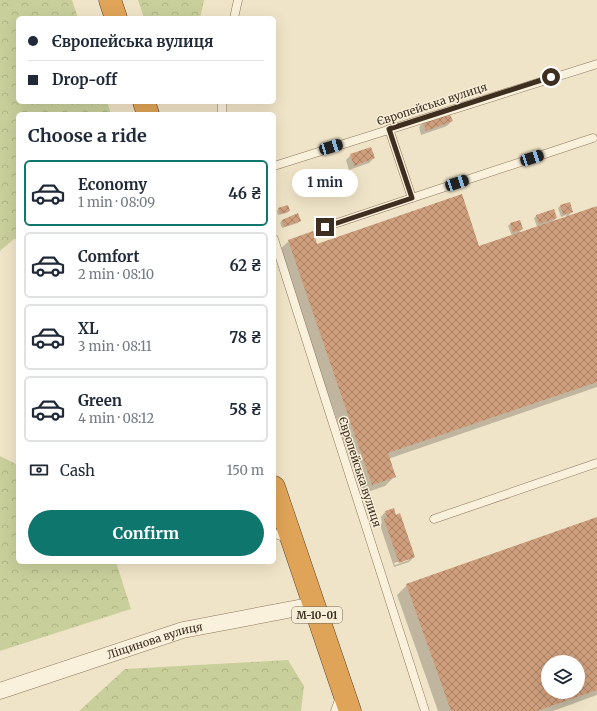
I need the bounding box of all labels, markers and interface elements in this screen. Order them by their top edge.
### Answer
text: Європейська вулиця [52,32,214,51]
route start [542,68,560,86]
text: Drop-off [52,70,117,89]
street label: Європейська вулиця [375,79,489,128]
text: Choose a ride [28,124,147,147]
car [318,138,344,156]
car [519,149,545,167]
callout: 1 min [292,169,358,197]
text: 1 min [307,174,343,191]
car [444,174,470,192]
icon: car [30,175,66,211]
text: Economy [78,175,147,194]
text: 46 ₴ [228,184,262,203]
text: 1 min · 08:09 [78,194,155,211]
route end [316,218,334,236]
icon: car [30,247,66,283]
text: Comfort [78,247,139,266]
text: 62 ₴ [230,256,262,275]
text: 2 min · 08:10 [78,266,154,283]
icon: car [30,319,66,355]
text: XL [78,319,99,338]
text: 78 ₴ [229,328,262,347]
text: 3 min · 08:11 [78,338,152,355]
icon: car [30,391,66,427]
text: Green [78,391,122,410]
text: 58 ₴ [229,400,262,419]
text: 4 min · 08:12 [78,410,154,427]
street label: Європейська вулиця [336,415,385,529]
icon: cash [28,459,50,481]
text: Cash [60,461,95,480]
text: 150 m [227,462,264,479]
button: Confirm [28,510,264,556]
road number: М-10-01 [292,607,342,623]
street label: Ліщинова вулиця [105,619,204,662]
map controls [541,655,585,699]
button: layers [541,655,585,699]

